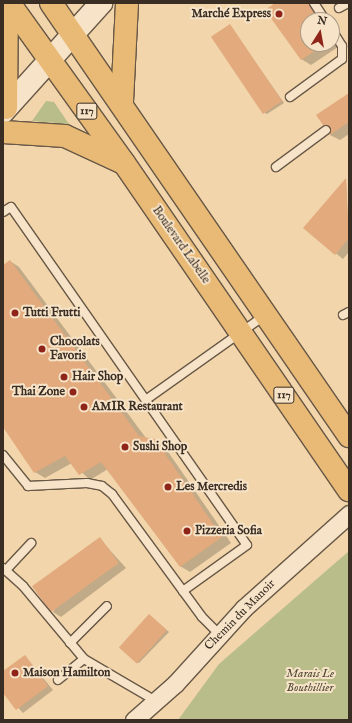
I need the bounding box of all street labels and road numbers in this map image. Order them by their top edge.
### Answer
road number: 117 [76,102,98,120]
street label: Boulevard Labelle [149,204,213,286]
road number: 117 [273,386,295,404]
street label: Chemin du Manoir [202,577,278,653]

